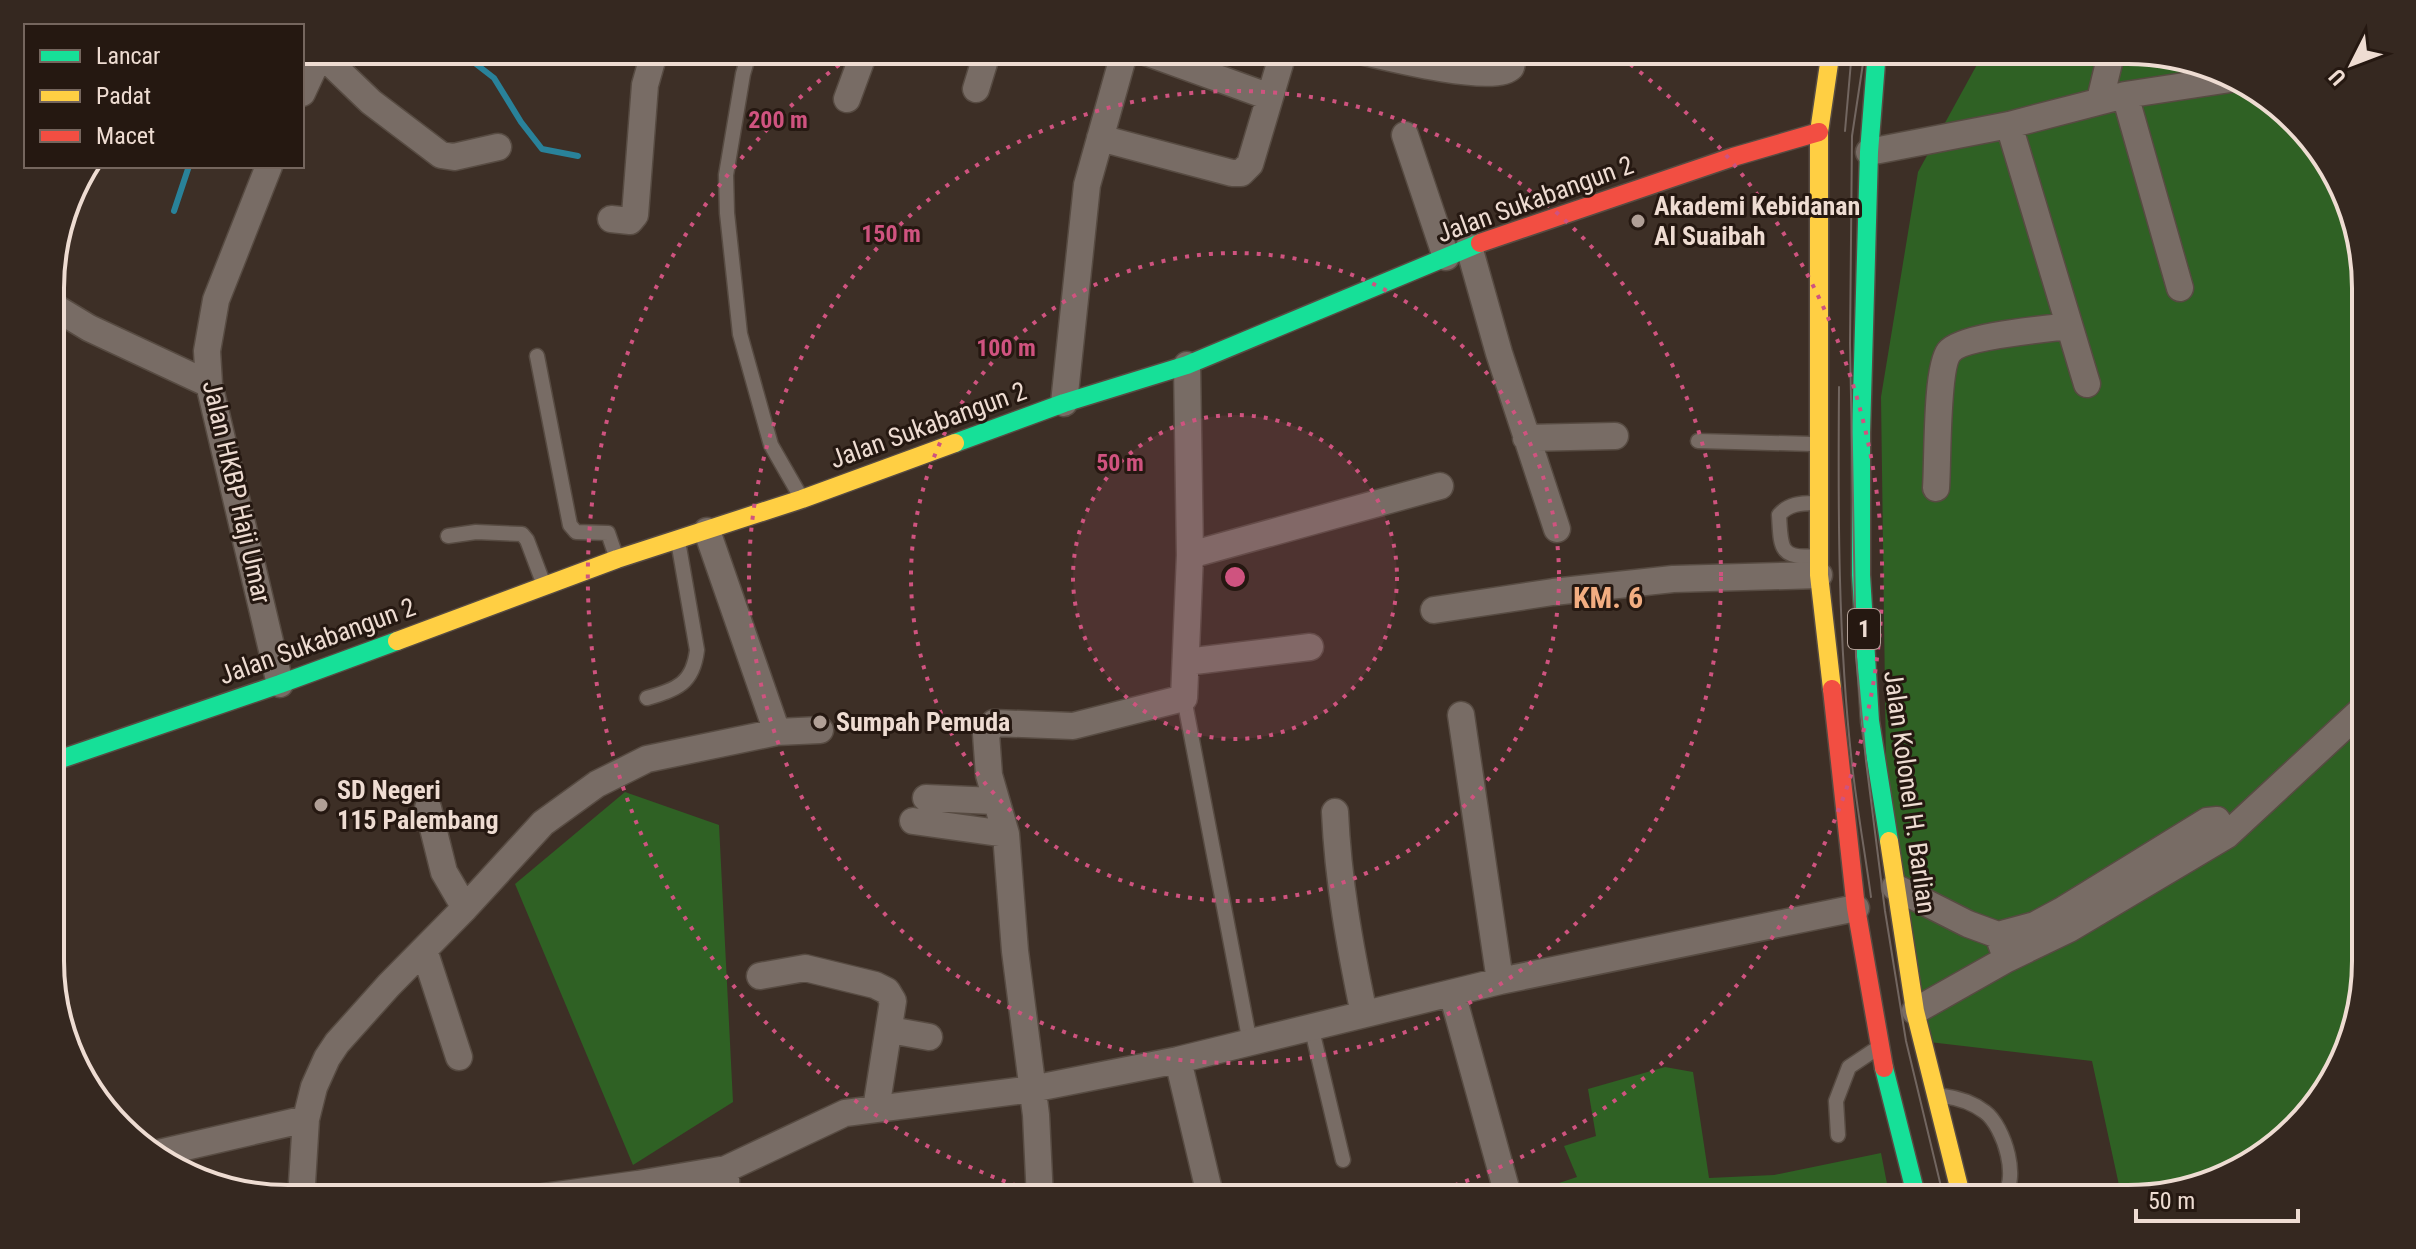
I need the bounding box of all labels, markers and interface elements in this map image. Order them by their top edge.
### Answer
legend [24,24,304,168]
north arrow [2312,24,2392,104]
text: Lancar [96,42,160,70]
text: U [2324,64,2351,90]
text: Padat [96,82,151,110]
text: 200 m [748,106,808,134]
text: Macet [96,122,155,150]
street label: Jalan Sukabangun 2 [1433,150,1637,248]
place label: Akademi Kebidanan Al Suaibah [1654,191,1860,251]
marker: Akademi Kebidanan Al Suaibah [1629,212,1647,230]
text: 150 m [861,220,921,248]
text: 100 m [976,334,1036,362]
street label: Jalan Sukabangun 2 [826,376,1030,474]
street label: Jalan HKBP Haji Umar [197,378,277,606]
text: 50 m [1096,449,1144,477]
centre of rings [1221,563,1249,591]
district label: KM. 6 [1573,580,1643,615]
street label: Jalan Sukabangun 2 [215,592,419,690]
road number: 1 [1848,609,1880,649]
street label: Jalan Kolonel H. Barlian [1878,669,1942,915]
place label: Sumpah Pemuda [836,707,1010,737]
marker: Sumpah Pemuda [811,713,829,731]
place label: SD Negeri 115 Palembang [337,775,499,835]
marker: SD Negeri 115 Palembang [312,796,330,814]
scale bar [2136,1173,2298,1223]
text: 50 m [2148,1187,2195,1215]

